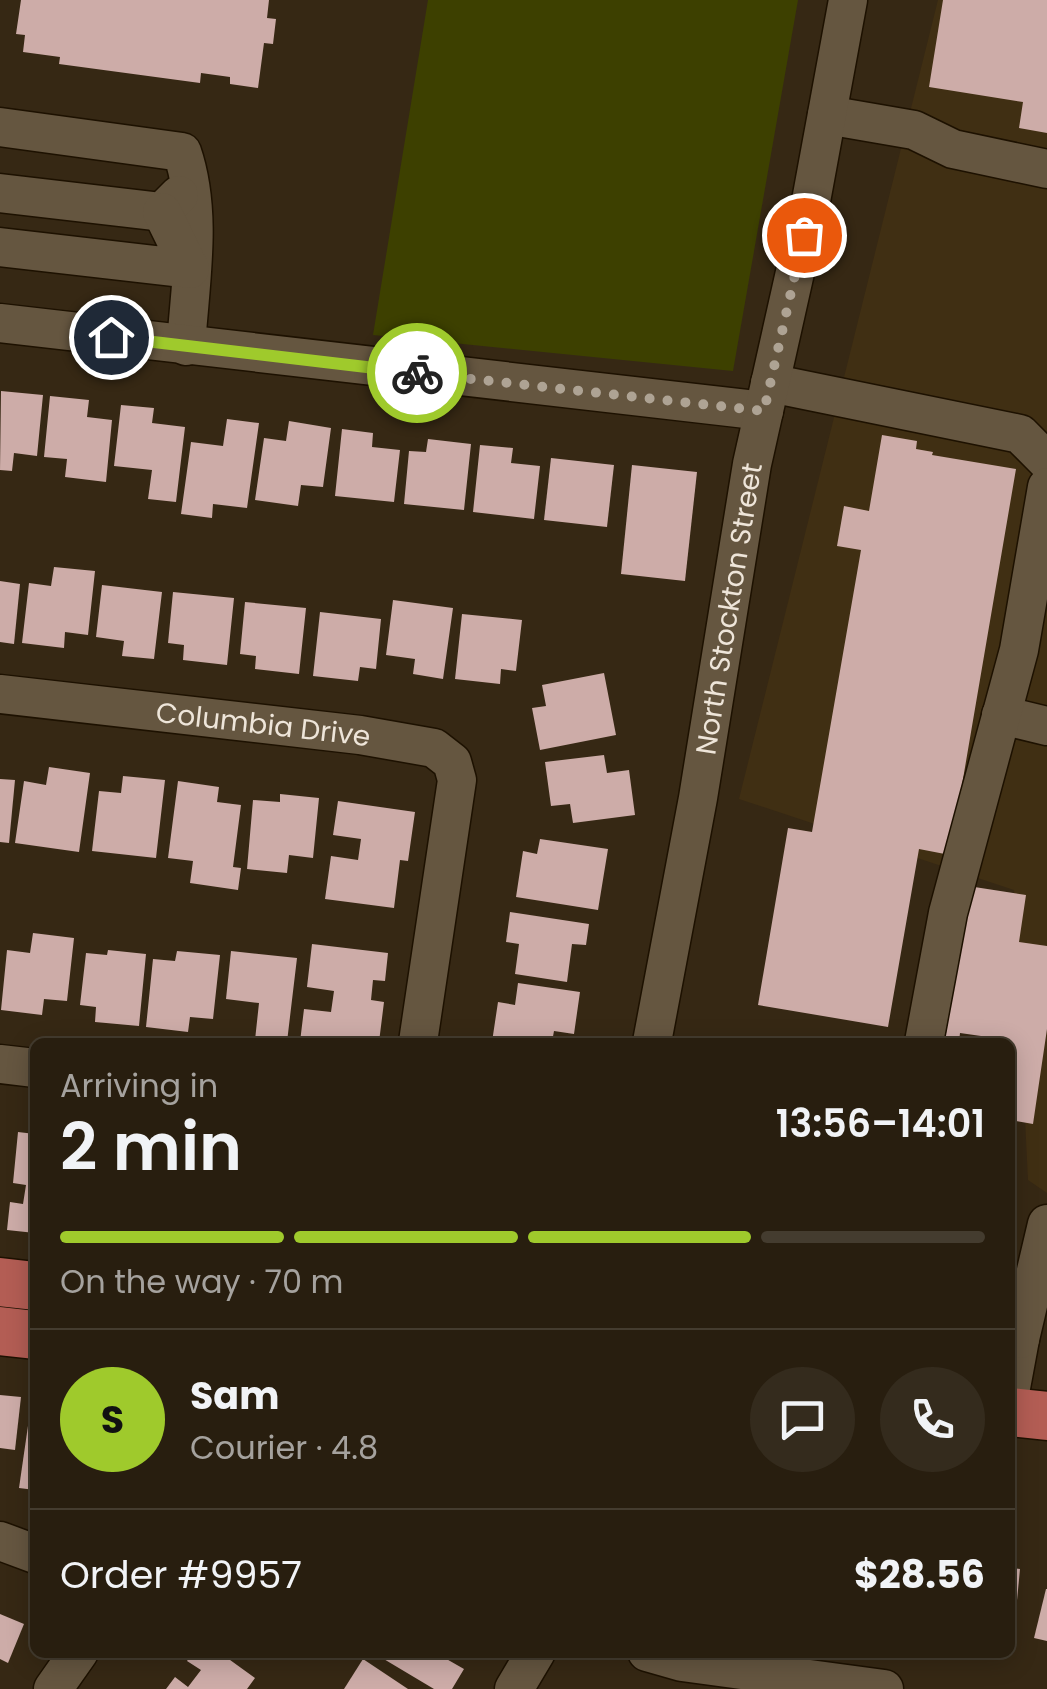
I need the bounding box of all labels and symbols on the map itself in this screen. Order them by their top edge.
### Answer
pin [762,193,847,278]
pin [69,295,154,380]
courier [367,323,467,423]
street label: North Stockton Street [686,460,772,758]
street label: Columbia Drive [154,693,374,757]

